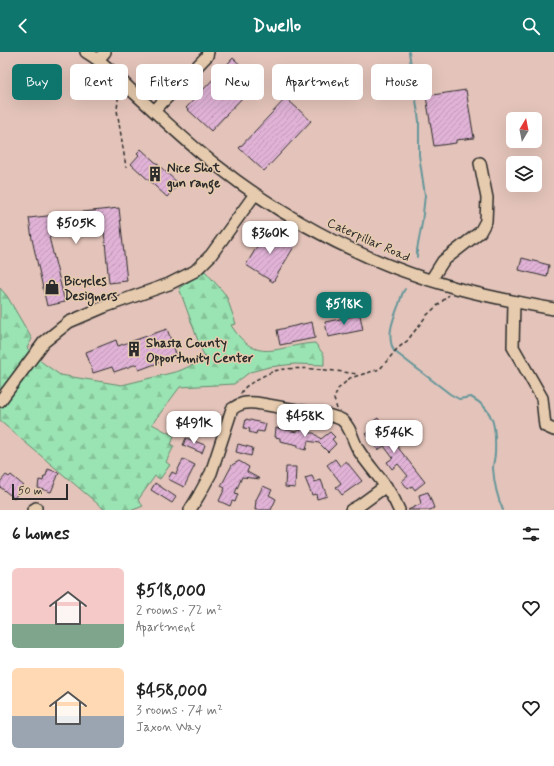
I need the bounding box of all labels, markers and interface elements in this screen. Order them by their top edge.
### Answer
text: Dwello [253,14,301,38]
icon: back [12,15,34,37]
icon: search [520,15,542,37]
chip: Buy [12,64,62,100]
chip: Rent [70,64,128,100]
chip: Filters [136,64,203,100]
chip: New [211,64,264,100]
chip: Apartment [272,64,363,100]
chip: House [371,64,432,100]
north arrow [506,112,542,148]
map controls [506,112,542,192]
button: layers [506,156,542,192]
place label: Nice Shot gun range [167,160,221,195]
building icon: Nice Shot gun range [146,165,164,183]
pin: $505K [48,211,104,245]
street label: Caterpillar Road [324,214,413,266]
text: $505K [56,215,96,232]
pin: $360K [242,221,298,255]
text: $360K [251,225,289,242]
place label: Bicycles Designers [64,273,117,307]
shop icon: Bicycles Designers [43,278,61,296]
pin: $518K [316,292,372,326]
text: $518K [325,296,363,313]
place label: Shasta County Opportunity Center [146,335,254,367]
building icon: Shasta County Opportunity Center [125,340,143,358]
pin: $458K [277,404,333,438]
text: $458K [286,408,324,425]
pin: $491K [166,411,222,445]
text: $491K [175,415,213,432]
pin: $546K [366,420,422,454]
text: $546K [375,424,413,441]
scale bar [12,482,68,501]
text: 50 m [18,484,43,498]
text: 6 homes [12,523,70,545]
icon: filters [520,523,542,545]
text: $518,000 [136,580,206,602]
icon: home [44,584,92,632]
icon: heart [520,597,542,619]
text: 2 rooms · 72 m² [136,602,222,619]
text: Apartment [136,619,195,636]
text: $458,000 [136,680,207,702]
icon: home [44,684,92,732]
icon: heart [520,697,542,719]
text: 3 rooms · 74 m² [136,702,223,719]
text: Jaxon Way [136,719,201,736]

